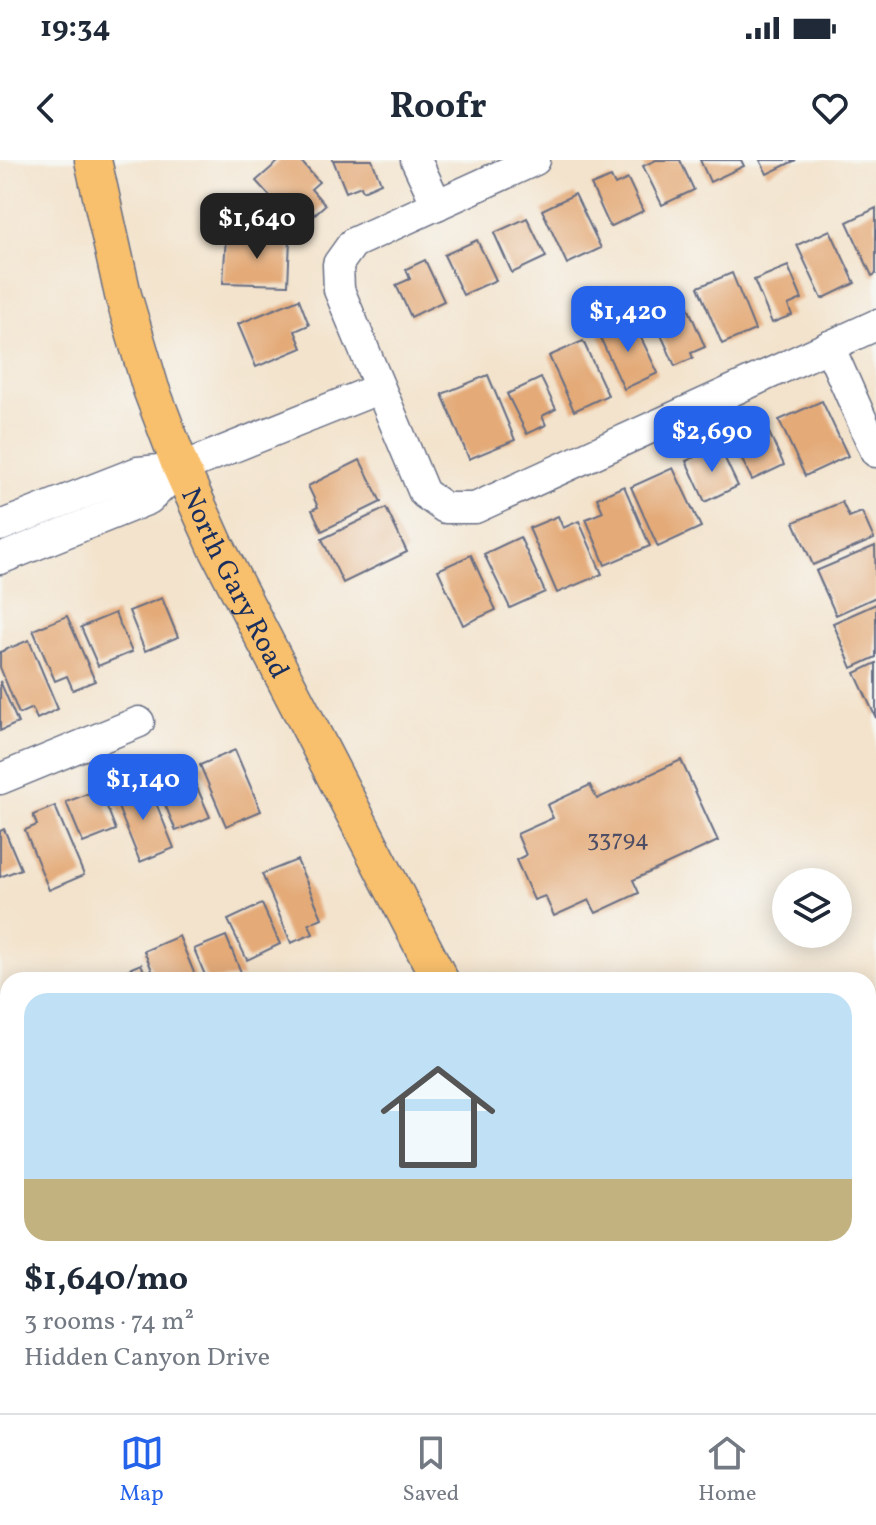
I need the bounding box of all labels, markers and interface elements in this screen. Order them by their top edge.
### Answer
text: 19:34 [40,7,111,49]
text: Roofr [390,83,486,133]
icon: back [24,86,68,130]
icon: heart [808,86,852,130]
pin: $1,640 [192,193,322,261]
text: $1,640 [218,201,296,237]
pin: $1,420 [563,286,693,354]
text: $1,420 [589,294,667,330]
pin: $2,690 [647,406,777,474]
text: $2,690 [672,414,752,450]
street label: North Gary Road [170,482,298,686]
pin: $1,140 [78,754,208,822]
text: $1,140 [106,762,180,798]
house number: 33794 [587,823,649,857]
map controls [772,868,852,948]
button: layers [772,868,852,948]
icon: home [366,1045,510,1189]
text: $1,640/mo [24,1257,188,1304]
text: 3 rooms · 74 m² [24,1304,194,1340]
text: Hidden Canyon Drive [24,1340,270,1376]
tab: Map [120,1431,164,1510]
tab: Saved [403,1431,459,1510]
tab: Home [698,1431,756,1510]

